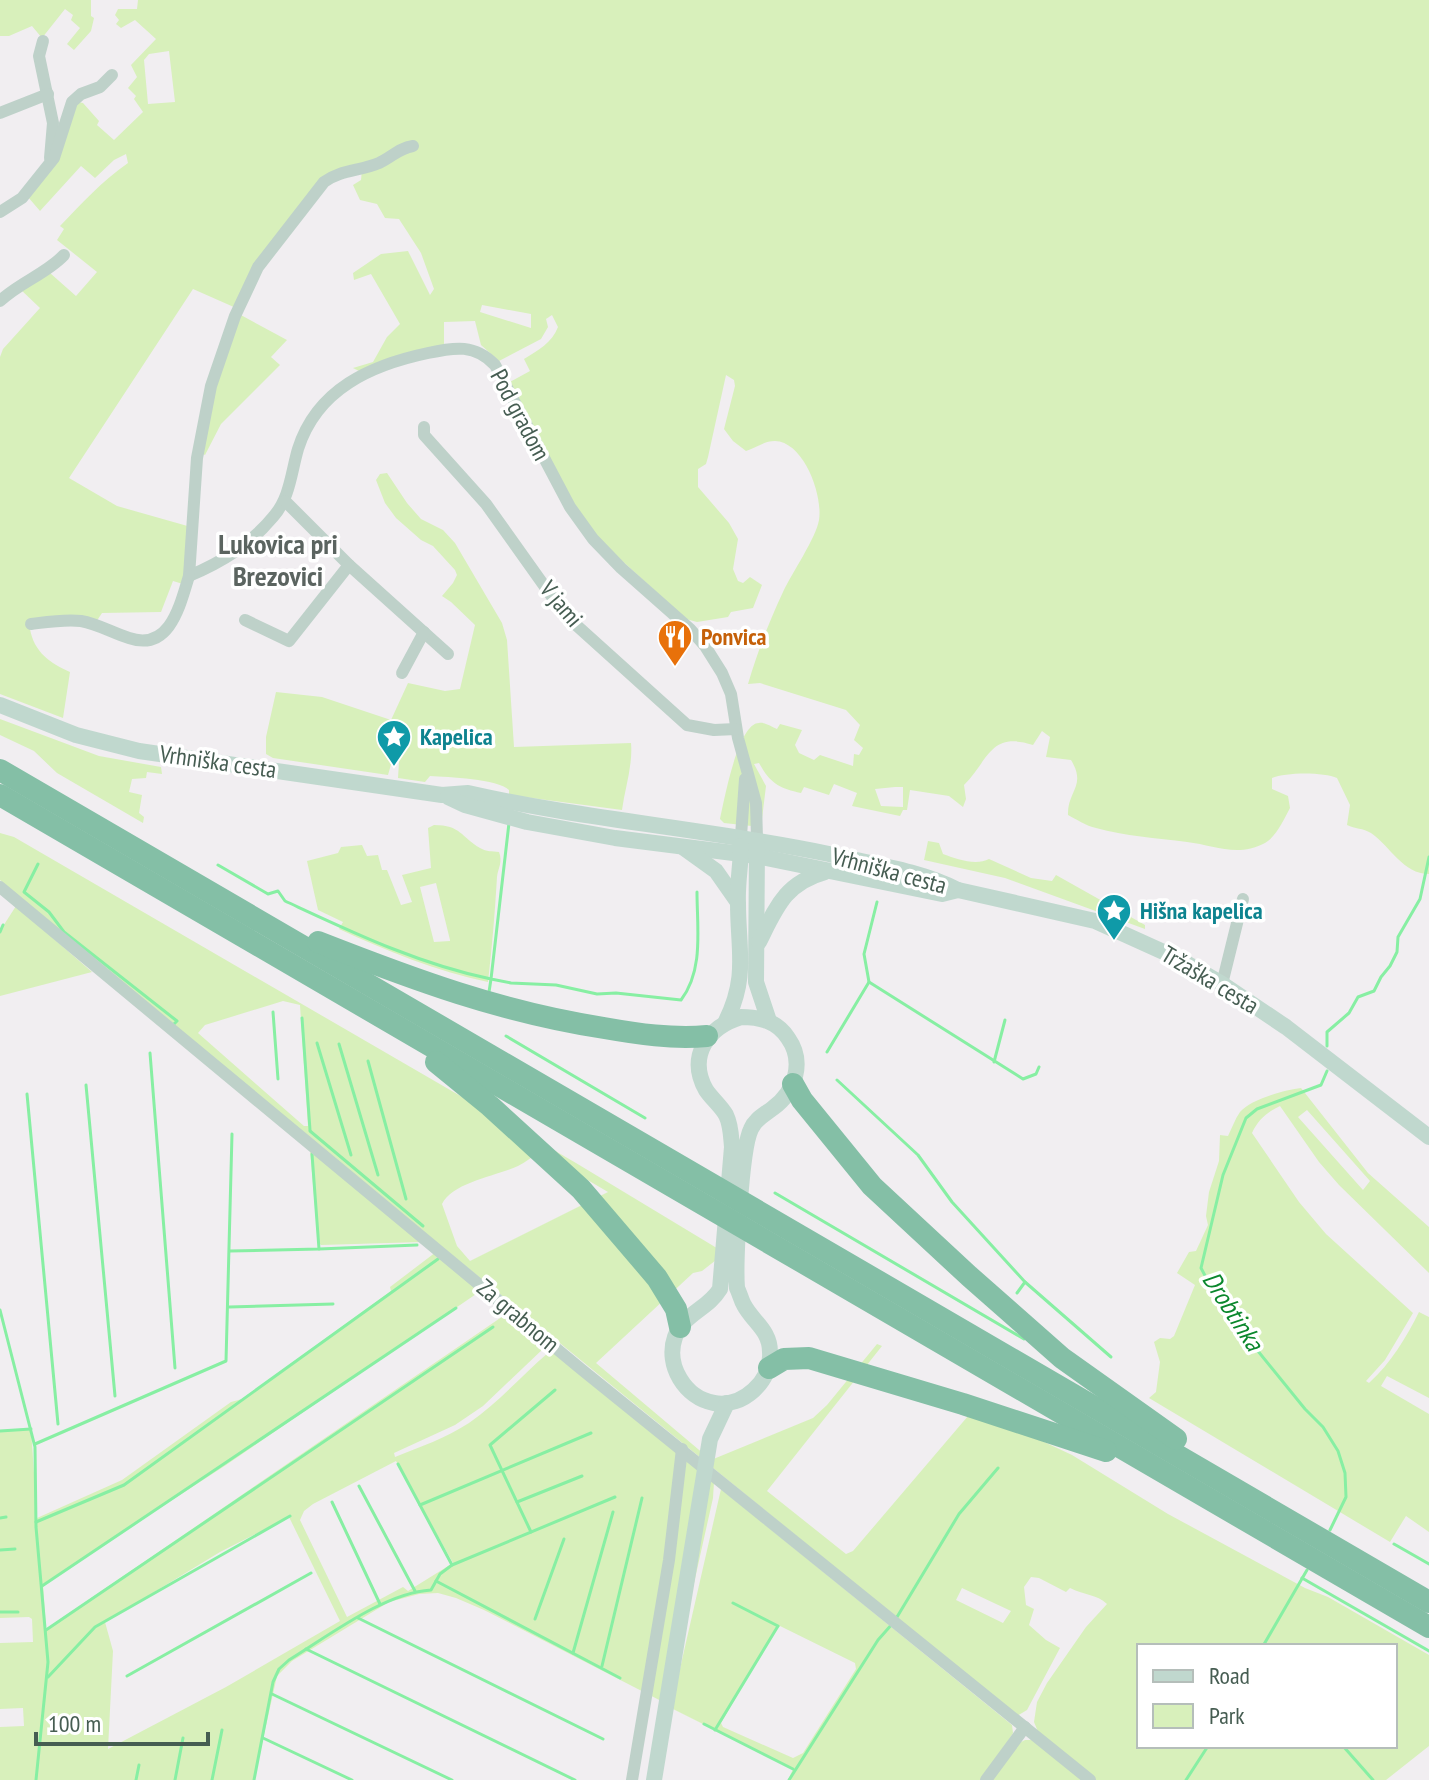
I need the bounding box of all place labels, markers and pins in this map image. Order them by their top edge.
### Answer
restaurant icon: Ponvica [656,618,694,668]
place label: Ponvica [701,621,767,652]
place icon: Kapelica [375,718,413,768]
place label: Kapelica [420,721,493,752]
place icon: Hišna kapelica [1095,892,1133,942]
place label: Hišna kapelica [1140,895,1263,926]

